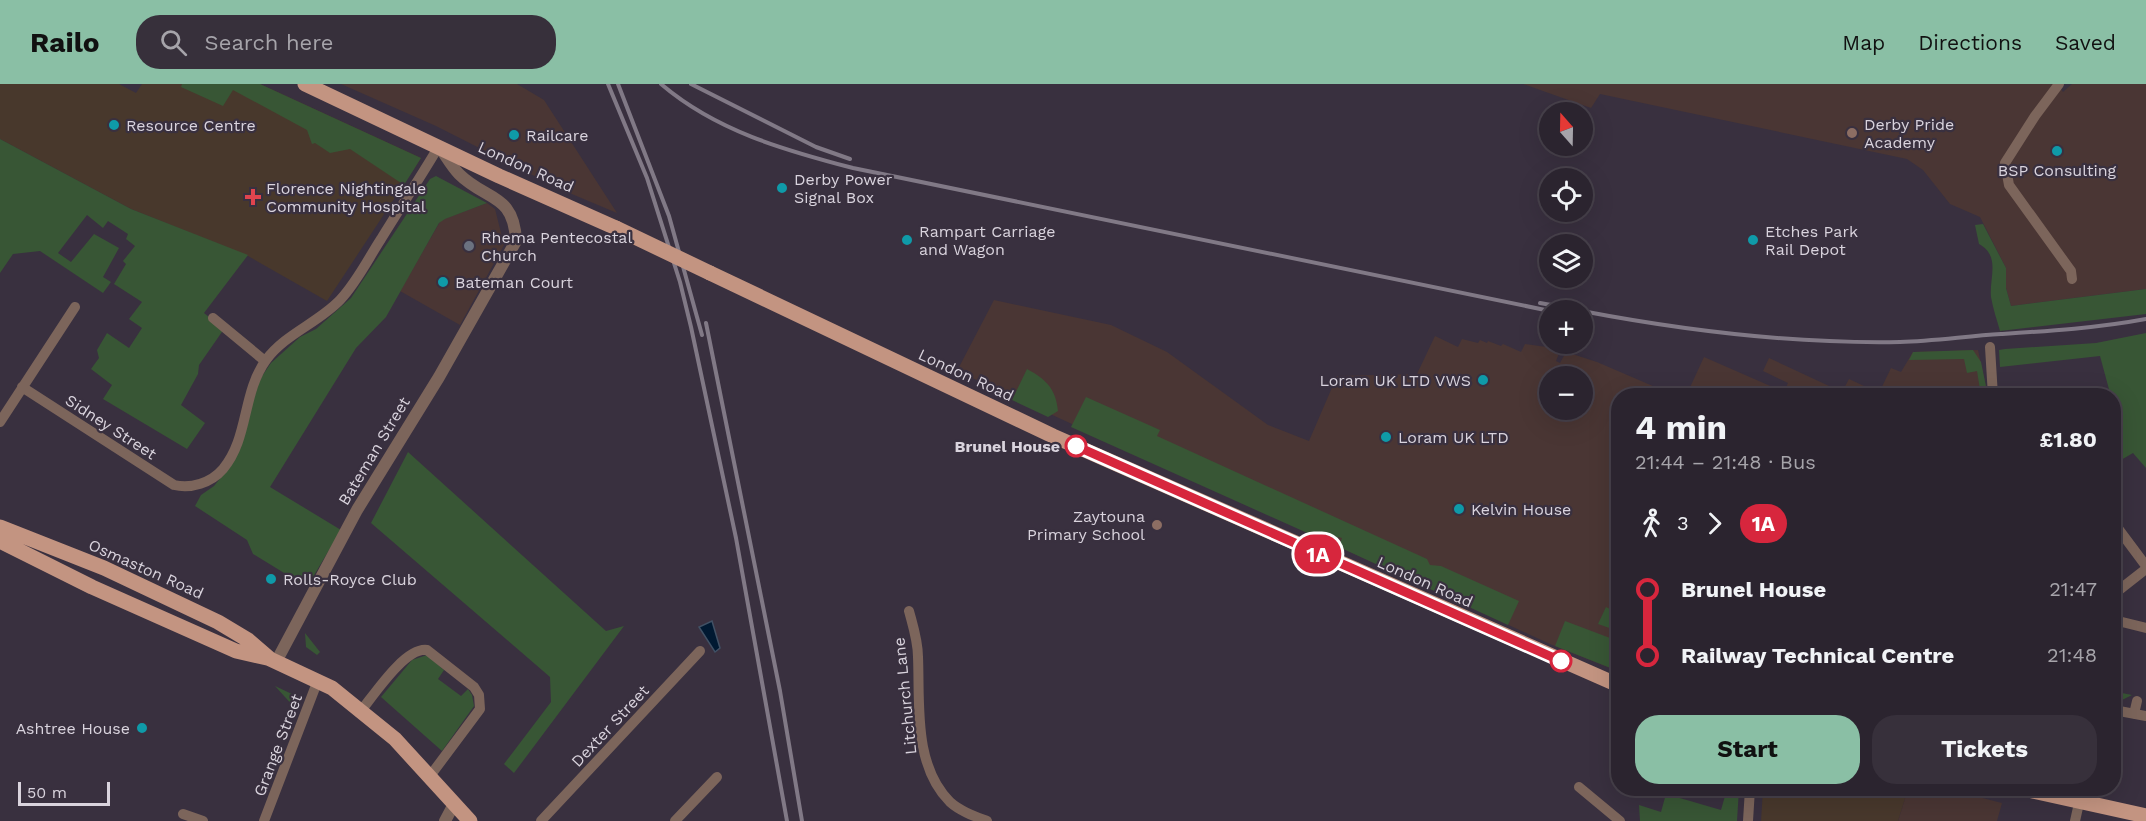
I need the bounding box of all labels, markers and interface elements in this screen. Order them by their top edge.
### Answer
search box [136,15,556,69]
text: Railo [30,26,100,59]
icon: search [157,26,190,59]
text: Search here [205,30,334,55]
text: Map [1842,30,1885,55]
text: Directions [1918,30,2022,55]
text: Saved [2055,30,2116,55]
north arrow [1539,102,1593,156]
map controls [1539,102,1593,420]
place label: Derby Pride Academy [1864,115,1954,152]
place label: Resource Centre [126,116,256,135]
marker: Resource Centre [107,118,121,132]
place label: Railcare [526,126,588,145]
marker: Derby Pride Academy [1845,126,1859,140]
marker: Railcare [507,128,521,142]
street label: London Road [475,137,577,197]
marker: BSP Consulting [2050,144,2064,158]
place label: BSP Consulting [1998,161,2117,180]
button: locate [1539,168,1593,222]
place label: Derby Power Signal Box [794,170,893,207]
place label: Florence Nightingale Community Hospital [266,179,426,216]
marker: Derby Power Signal Box [775,181,789,195]
marker: Florence Nightingale Community Hospital [244,188,262,206]
place label: Rampart Carriage and Wagon [919,222,1055,259]
place label: Etches Park Rail Depot [1765,222,1858,259]
place label: Rhema Pentecostal Church [481,228,632,265]
marker: Rampart Carriage and Wagon [900,233,914,247]
marker: Etches Park Rail Depot [1746,233,1760,247]
button: layers [1539,234,1593,288]
marker: Rhema Pentecostal Church [462,239,476,253]
place label: Bateman Court [455,273,573,292]
marker: Bateman Court [436,275,450,289]
button: + [1539,300,1593,354]
street label: London Road [915,345,1017,405]
button: − [1539,366,1593,420]
place label: Loram UK LTD VWS [1319,371,1471,390]
marker: Loram UK LTD VWS [1476,373,1490,387]
street label: Sidney Street [62,391,160,464]
street label: Bateman Street [334,393,414,509]
text: 4 min [1635,408,1727,447]
text: £1.80 [2040,427,2097,452]
place label: Loram UK LTD [1398,428,1509,447]
marker: Loram UK LTD [1379,430,1393,444]
marker: Brunel House [1065,435,1087,457]
place label: Brunel House [954,437,1060,456]
text: 21:44 – 21:48 · Bus [1635,450,1816,474]
place label: Kelvin House [1471,500,1571,519]
marker: Kelvin House [1452,502,1466,516]
place label: Zaytouna Primary School [1027,507,1145,544]
icon: walk [1635,507,1668,540]
icon: forward [1698,507,1731,540]
text: 3 [1677,511,1689,535]
text: 1A [1752,511,1775,536]
marker: Zaytouna Primary School [1150,518,1164,532]
line badge: 1A [1291,534,1345,574]
street label: Osmaston Road [86,535,206,603]
text: 1A [1306,542,1330,567]
street label: London Road [1374,552,1476,612]
place label: Rolls-Royce Club [283,570,417,589]
marker: Rolls-Royce Club [264,572,278,586]
text: Brunel House [1681,577,1826,602]
text: 21:47 [2049,577,2097,601]
street label: Litchurch Lane [889,637,921,755]
text: Railway Technical Centre [1681,643,1954,668]
text: 21:48 [2047,643,2097,667]
unlabelled marker [1550,650,1572,672]
street label: Dexter Street [567,681,653,771]
street label: Grange Street [250,691,306,799]
button: Start [1635,715,1860,784]
button: Tickets [1872,715,2097,784]
place label: Ashtree House [16,719,130,738]
marker: Ashtree House [135,721,149,735]
scale bar [18,779,110,806]
text: 50 m [27,783,67,802]

